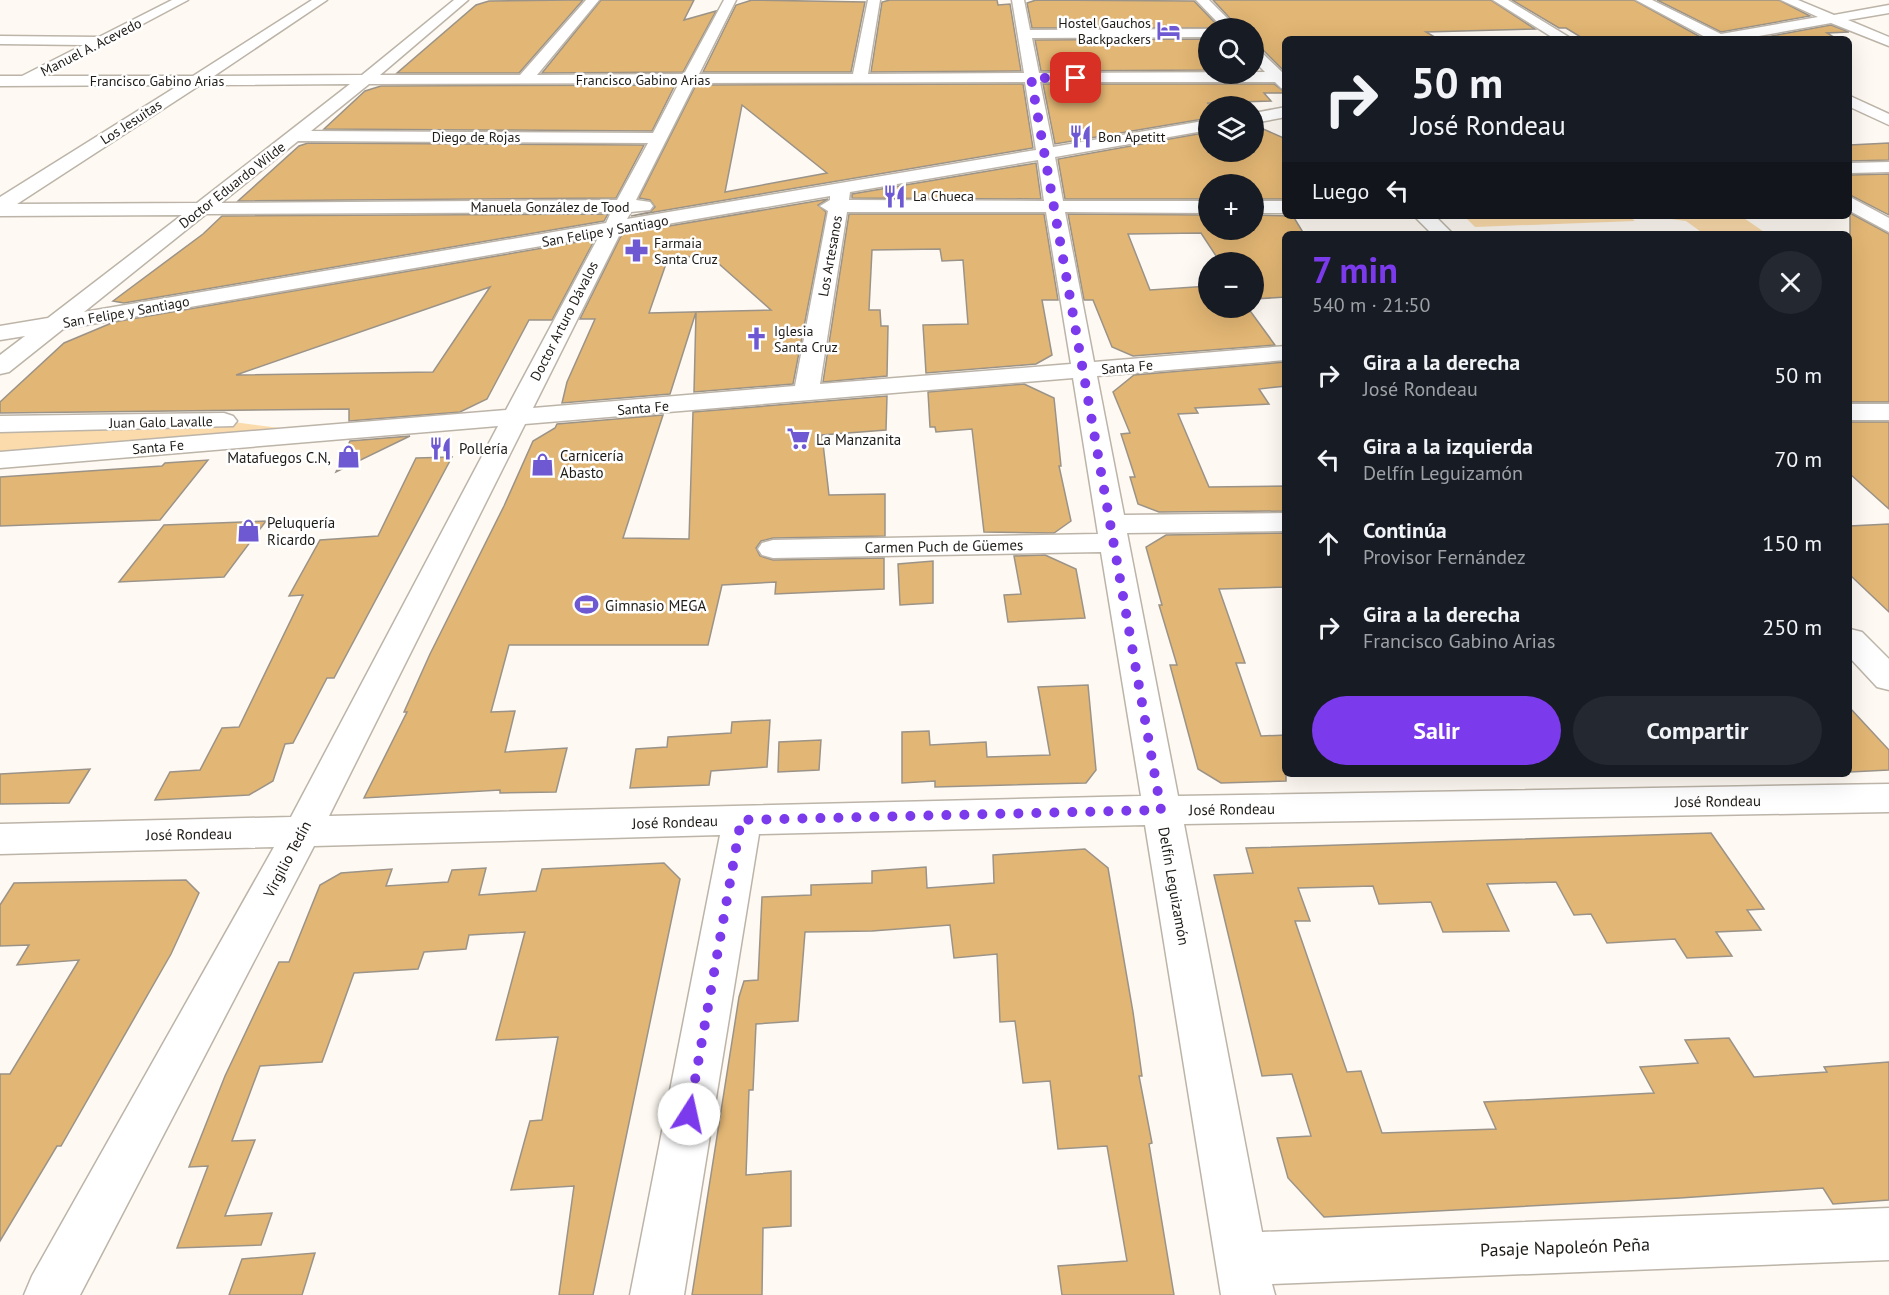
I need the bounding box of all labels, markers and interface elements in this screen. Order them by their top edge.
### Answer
street label: Manuel A. Acevedo [37,14,145,80]
place label: Hostel Gauchos Backpackers [1058,14,1151,48]
hotel icon: Hostel Gauchos Backpackers [1156,18,1182,44]
map controls [1198,18,1264,318]
button: search [1198,18,1264,84]
pin [1050,52,1101,103]
text: 50 m [1411,55,1503,110]
icon: right [1312,60,1390,138]
icon: arrive [1059,61,1092,94]
street label: Francisco Gabino Arias [576,71,710,89]
street label: Francisco Gabino Arias [90,72,224,90]
street label: Los Jesuitas [97,95,165,148]
button: layers [1198,96,1264,162]
text: José Rondeau [1411,108,1566,142]
restaurant icon: Bon Apetitt [1067,124,1093,150]
street label: Diego de Rojas [432,128,520,146]
place label: Bon Apetitt [1098,128,1166,146]
street label: Doctor Eduardo Wilde [175,138,289,232]
button: + [1198,174,1264,240]
icon: left [1381,174,1414,207]
text: Luego [1312,177,1369,205]
restaurant icon: La Chueca [882,183,908,209]
place label: La Chueca [913,187,974,205]
street label: Manuela González de Tood [470,198,630,216]
street label: San Felipe y Santiago [540,211,670,251]
street label: Los Artesanos [814,214,846,298]
place label: Farmaia Santa Cruz [654,234,718,268]
pharmacy icon: Farmaia Santa Cruz [623,238,649,264]
text: 7 min [1312,246,1398,293]
button: close [1759,251,1822,314]
button: − [1198,252,1264,318]
street label: Doctor Arturo Dávalos [526,258,602,384]
street label: San Felipe y Santiago [61,292,191,332]
text: 540 m · 21:50 [1312,292,1430,318]
place label: Iglesia Santa Cruz [774,322,838,356]
church icon: Iglesia Santa Cruz [743,326,769,352]
text: Gira a la derecha [1363,348,1520,376]
street label: Santa Fe [1100,356,1154,378]
icon: right [1312,359,1345,392]
text: 50 m [1774,361,1822,389]
text: José Rondeau [1363,376,1478,402]
street label: Santa Fe [616,397,670,419]
street label: Juan Galo Lavalle [108,412,213,432]
supermarket icon: La Manzanita [785,426,811,452]
place label: La Manzanita [816,430,901,449]
text: Gira a la izquierda [1363,432,1533,460]
restaurant icon: Pollería [428,435,454,461]
street label: Santa Fe [131,436,185,458]
place label: Pollería [459,439,508,458]
icon: left [1312,443,1345,476]
shop icon: Matafuegos C.N, [336,444,362,470]
text: 70 m [1774,445,1822,473]
place label: Carnicería Abasto [560,446,624,482]
place label: Matafuegos C.N, [227,448,331,467]
shop icon: Carnicería Abasto [529,451,555,477]
text: Delfín Leguizamón [1363,460,1523,486]
place label: Peluquería Ricardo [267,513,335,549]
text: Continúa [1363,516,1447,544]
shop icon: Peluquería Ricardo [236,518,262,544]
icon: ahead [1312,527,1345,560]
text: 150 m [1762,529,1822,557]
street label: Carmen Puch de Güemes [865,535,1023,557]
text: Provisor Fernández [1363,544,1526,570]
sports icon: Gimnasio MEGA [574,592,600,618]
place label: Gimnasio MEGA [605,596,706,615]
text: Gira a la derecha [1363,600,1520,628]
icon: right [1312,611,1345,644]
text: 250 m [1762,613,1822,641]
text: Francisco Gabino Arias [1363,628,1555,654]
button: Salir [1312,696,1561,765]
button: Compartir [1573,696,1822,765]
street label: José Rondeau [1674,791,1761,811]
street label: José Rondeau [1188,799,1275,819]
street label: José Rondeau [631,811,718,833]
street label: Virgilio Tedín [258,817,315,901]
street label: José Rondeau [145,824,232,844]
street label: Delfín Leguizamón [1154,825,1194,947]
position arrow [657,1082,721,1146]
street label: Pasaje Napoleón Peña [1480,1233,1650,1261]

